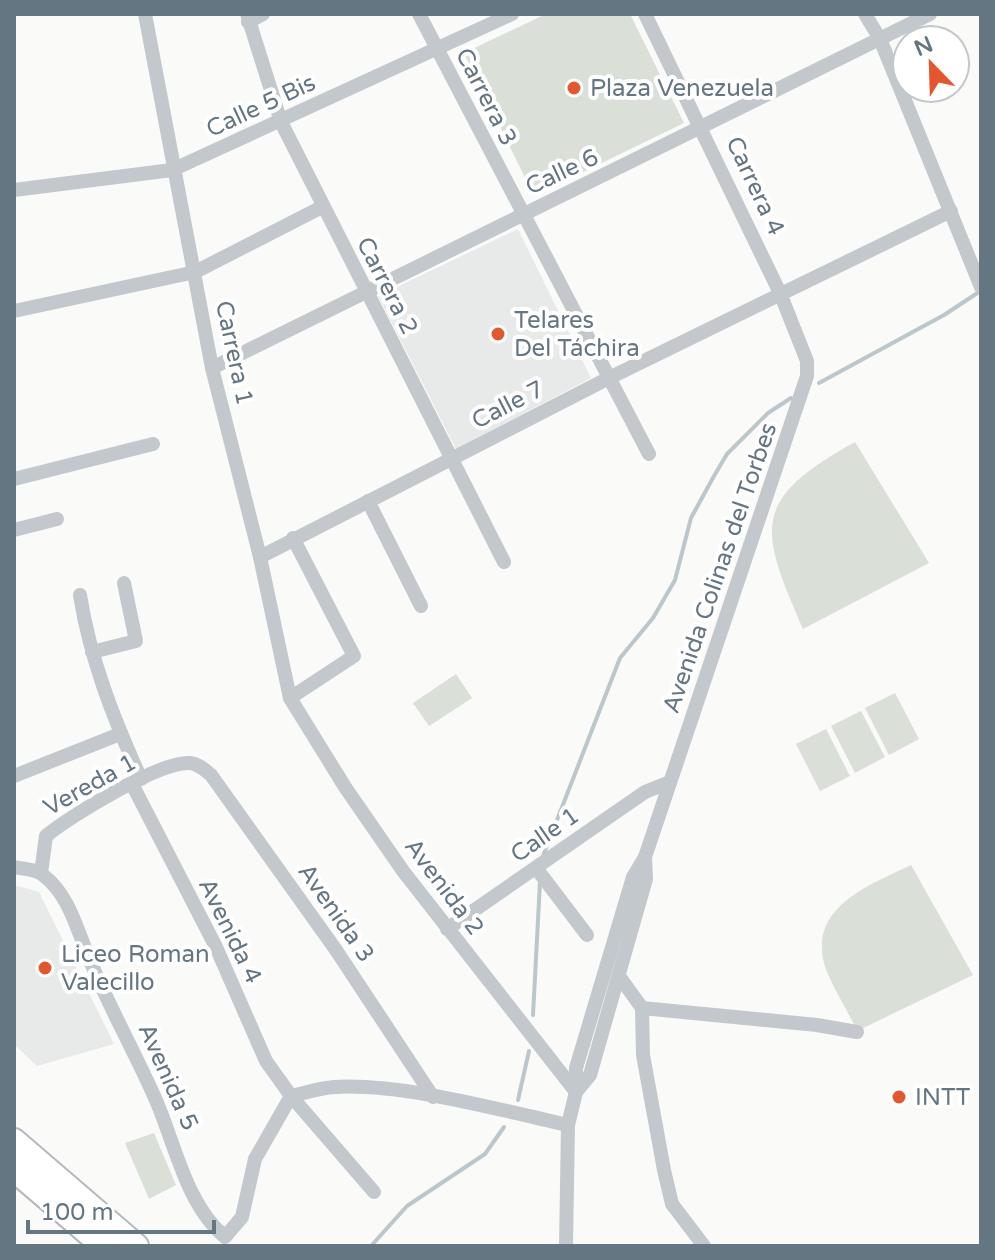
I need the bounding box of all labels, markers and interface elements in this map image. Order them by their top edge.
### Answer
north arrow [891,24,971,104]
text: N [910,31,937,62]
street label: Carrera 3 [449,43,523,151]
street label: Calle 5 Bis [202,68,320,144]
place label: Plaza Venezuela [590,74,774,103]
marker: Plaza Venezuela [565,79,583,97]
street label: Carrera 4 [720,132,790,240]
street label: Calle 6 [521,143,603,201]
street label: Carrera 2 [350,232,424,340]
street label: Carrera 1 [209,298,259,408]
place label: Telares Del Táchira [514,306,640,363]
marker: Telares Del Táchira [489,325,507,343]
street label: Calle 7 [467,375,549,435]
street label: Avenida Colinas del Torbes [657,419,783,717]
street label: Vereda 1 [39,748,141,822]
street label: Calle 1 [505,801,585,869]
street label: Avenida 2 [398,833,490,941]
street label: Avenida 3 [292,858,380,968]
street label: Avenida 4 [192,874,268,988]
place label: Liceo Roman Valecillo [61,940,210,997]
marker: Liceo Roman Valecillo [36,959,54,977]
street label: Avenida 5 [132,1019,204,1135]
place label: INTT [915,1083,971,1112]
marker: INTT [890,1088,908,1106]
scale bar [28,1184,214,1234]
text: 100 m [40,1198,114,1227]

